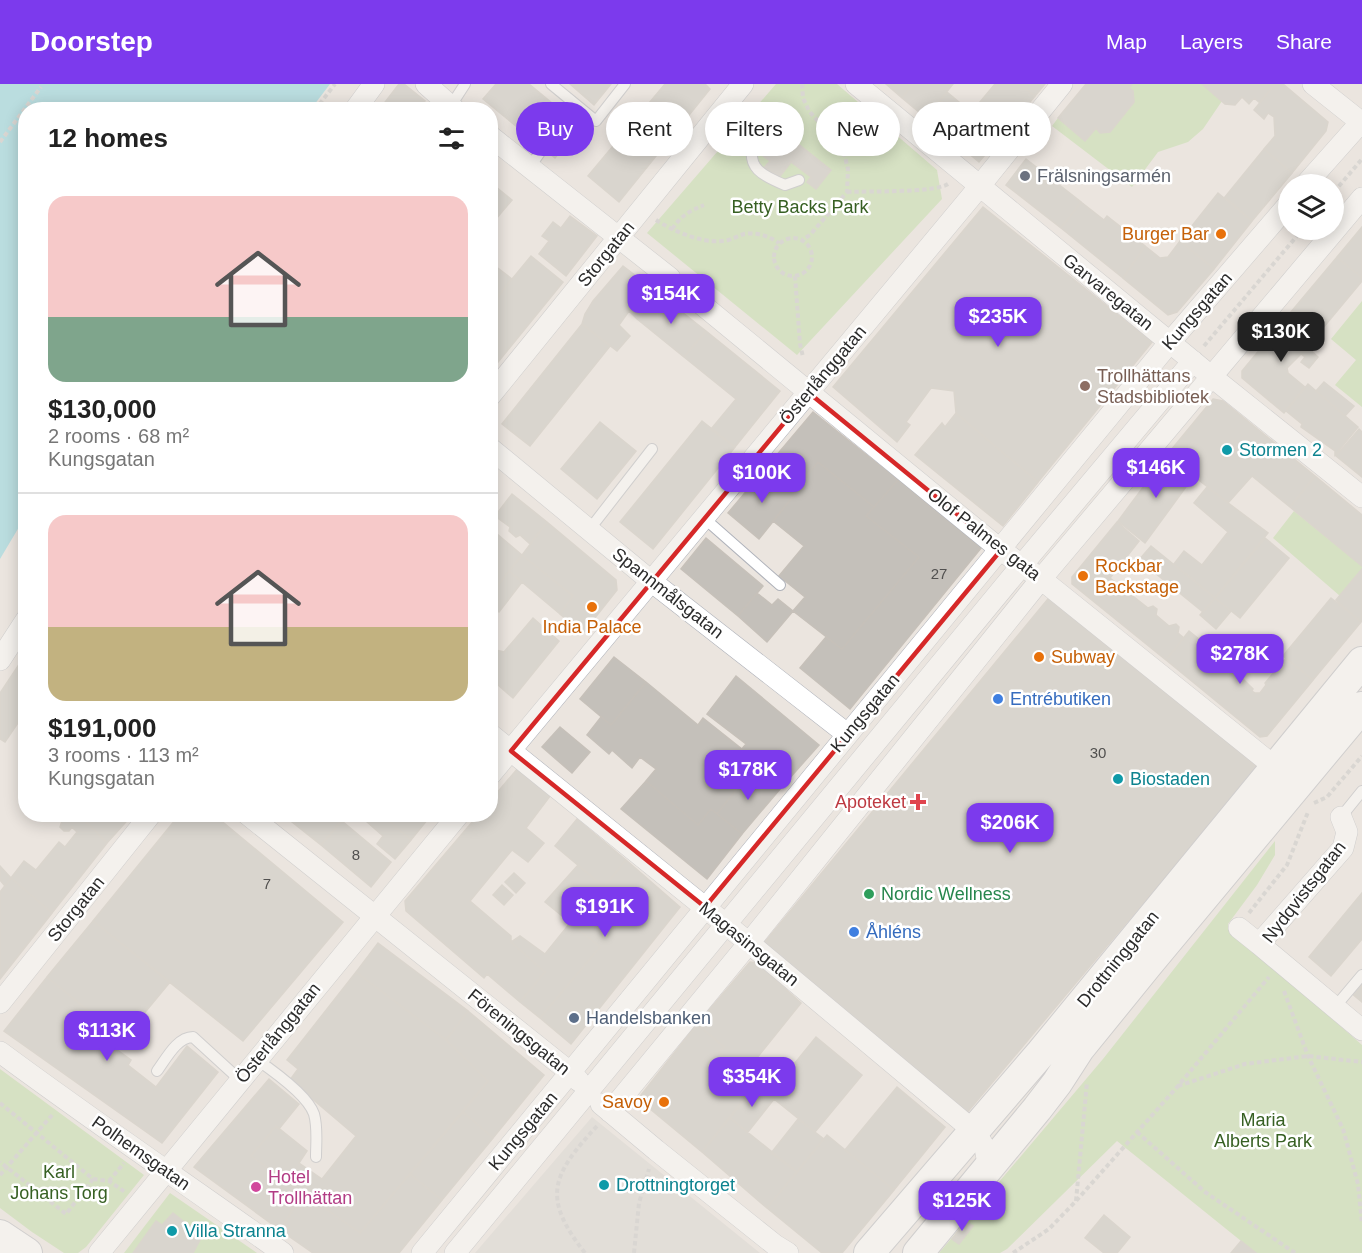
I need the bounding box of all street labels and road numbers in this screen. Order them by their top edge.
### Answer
street label: Storgatan [574,217,638,291]
street label: Garvaregatan [1059,250,1157,334]
street label: Kungsgatan [1158,268,1236,354]
street label: Österlånggatan [776,321,870,429]
street label: Olof Palmes gata [923,484,1045,585]
street label: Spannmålsgatan [609,544,727,642]
street label: Kungsgatan [826,670,904,756]
street label: Nydqvistsgatan [1258,837,1350,947]
street label: Storgatan [44,872,108,946]
street label: Magasinsgatan [695,898,803,990]
street label: Drottninggatan [1073,907,1163,1011]
street label: Österlånggatan [231,979,325,1087]
street label: Föreningsgatan [464,985,574,1079]
street label: Kungsgatan [484,1088,562,1174]
street label: Polhemsgatan [88,1112,194,1194]

